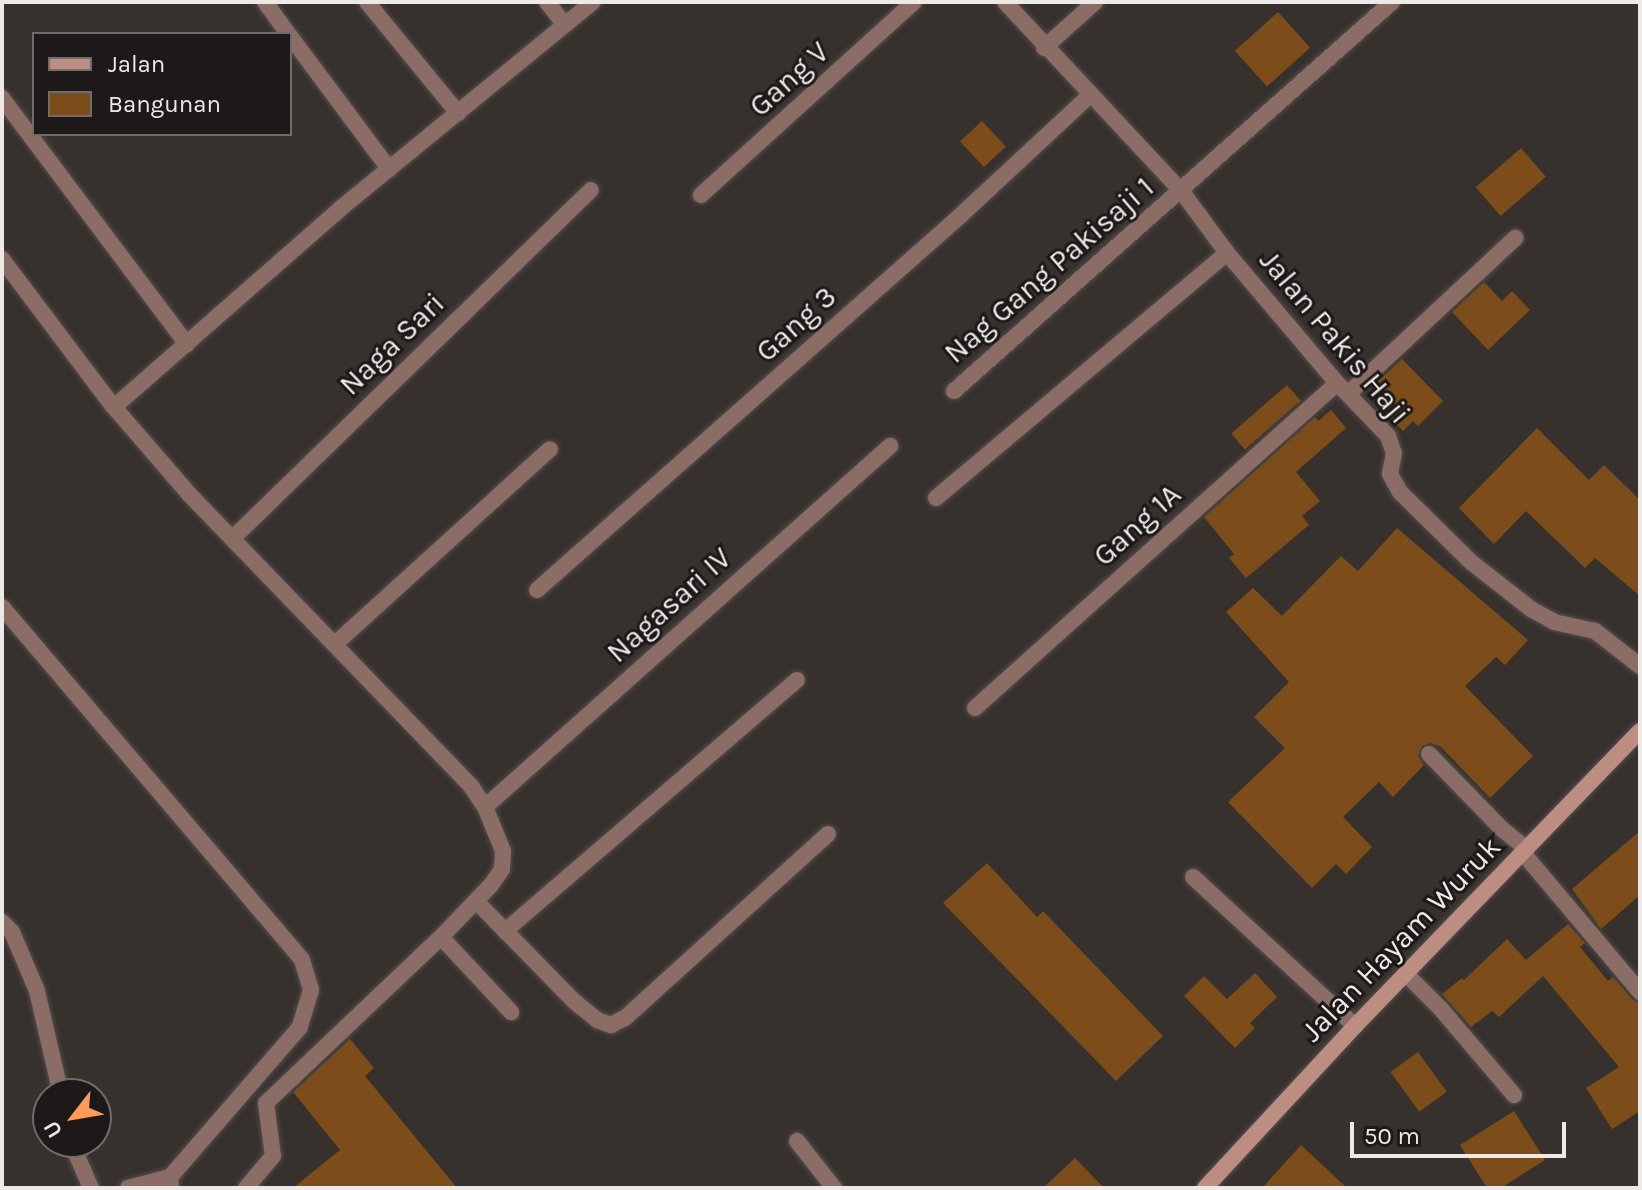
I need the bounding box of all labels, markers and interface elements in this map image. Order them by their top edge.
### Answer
legend [32,32,292,136]
street label: Gang V [742,34,836,124]
text: Jalan [108,50,165,78]
text: Bangunan [108,90,221,118]
street label: Nag Gang Pakisaji 1 [937,169,1161,371]
street label: Jalan Pakis Haji [1252,243,1418,431]
street label: Gang 3 [748,279,844,369]
street label: Naga Sari [332,285,452,403]
street label: Gang 1A [1086,476,1188,574]
street label: Nagasari IV [599,540,739,670]
street label: Jalan Hayam Wuruk [1294,829,1508,1049]
north arrow [32,1078,112,1158]
scale bar [1354,1106,1570,1156]
text: U [38,1116,68,1143]
text: 50 m [1364,1122,1420,1150]

